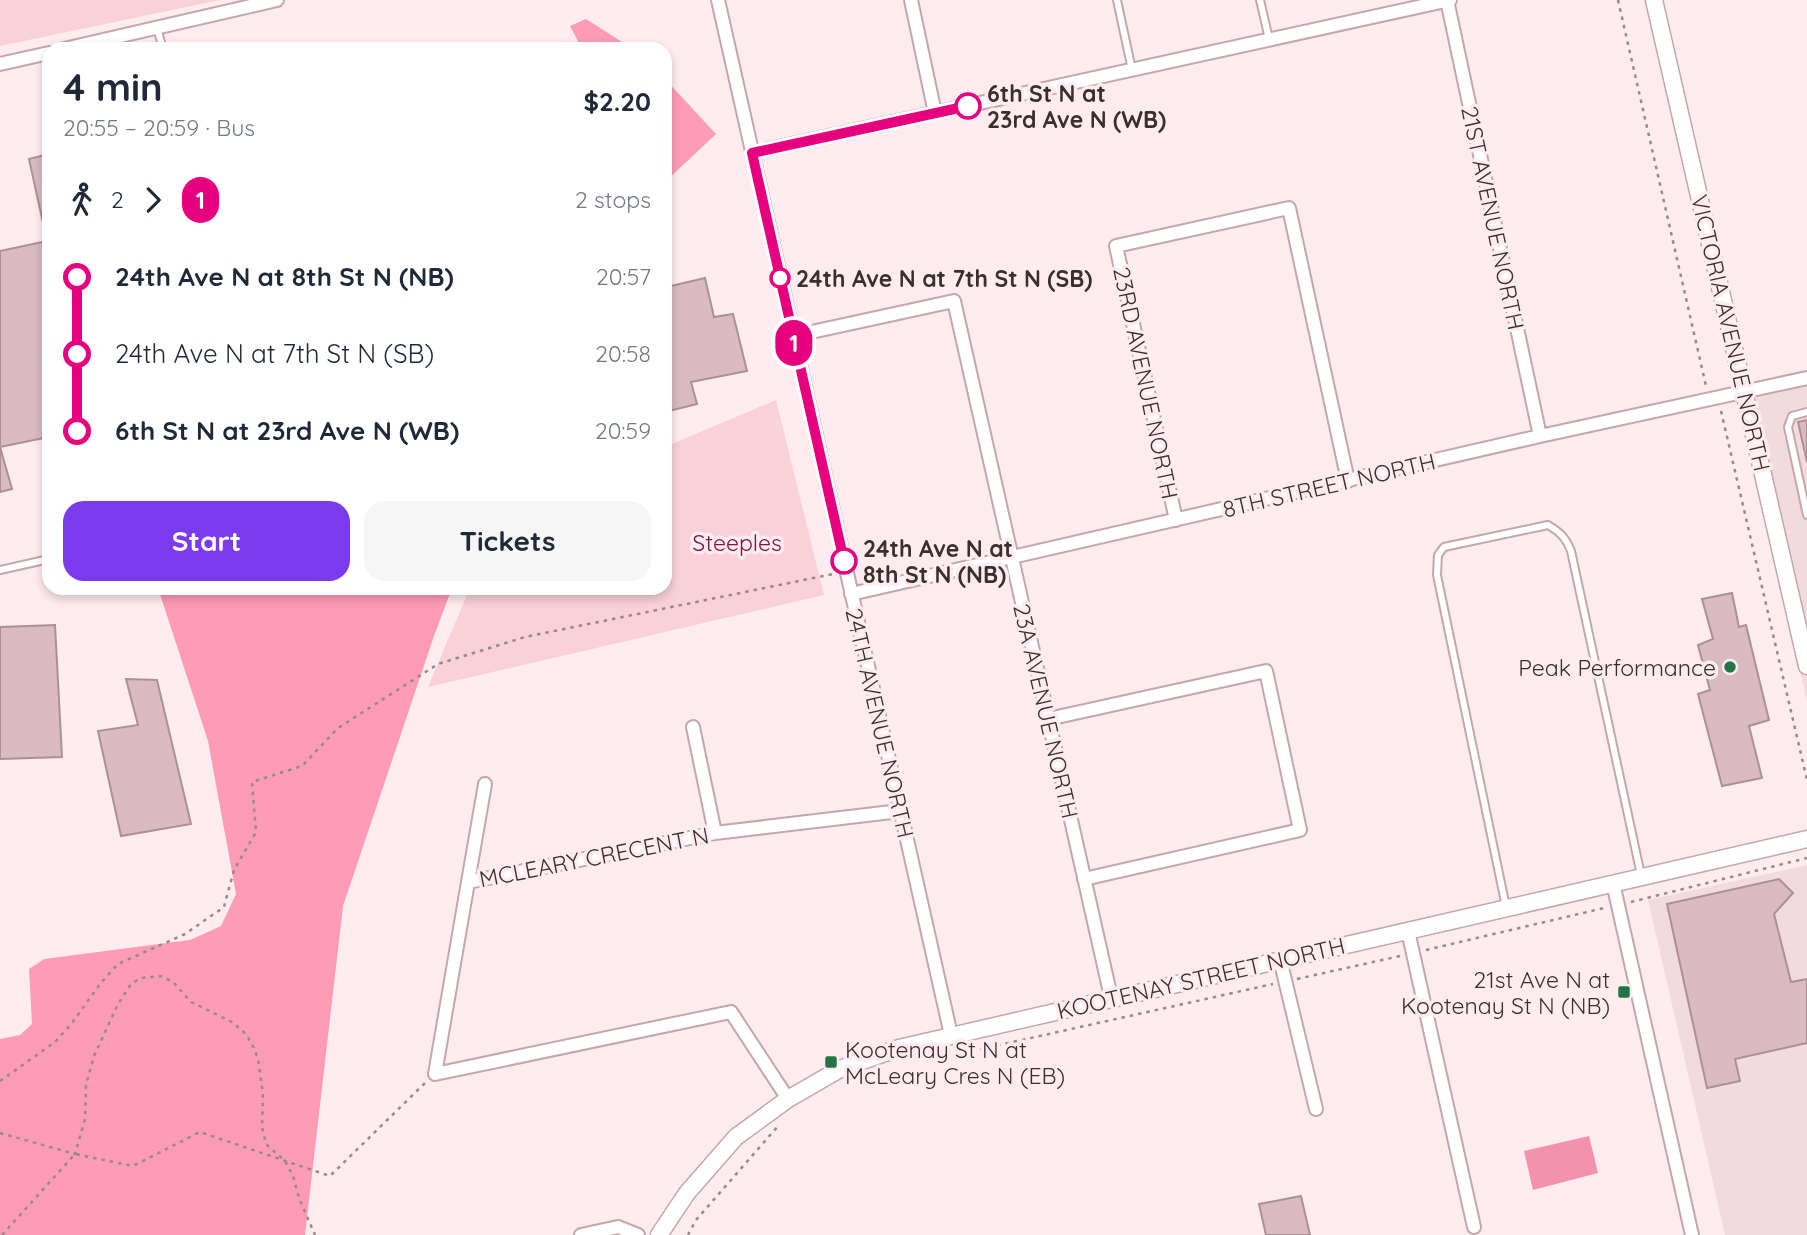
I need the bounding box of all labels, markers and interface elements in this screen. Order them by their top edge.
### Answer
text: 4 min [63,63,163,111]
place label: 6th St N at 23rd Ave N (WB) [987,79,1166,134]
text: $2.20 [583,85,651,118]
marker: 6th St N at 23rd Ave N (WB) [955,93,981,119]
street label: 21ST AVENUE NORTH [1455,104,1531,332]
text: 20:55 – 20:59 · Bus [63,113,255,142]
icon: walk [63,181,101,219]
icon: forward [134,181,172,219]
text: 2 [111,185,124,214]
text: 1 [196,185,205,215]
text: 2 stops [575,185,651,214]
street label: VICTORIA AVENUE NORTH [1685,192,1777,474]
text: 24th Ave N at 8th St N (NB) [115,260,454,293]
text: 20:57 [596,262,651,291]
place label: 24th Ave N at 7th St N (SB) [796,264,1093,293]
street label: 23RD AVENUE NORTH [1107,264,1185,502]
marker: 24th Ave N at 7th St N (SB) [770,268,790,288]
line badge: 1 [771,320,817,366]
text: 1 [789,328,799,358]
text: 24th Ave N at 7th St N (SB) [115,337,434,370]
text: 20:58 [595,339,651,368]
text: 6th St N at 23rd Ave N (WB) [115,414,459,447]
text: 20:59 [595,416,651,445]
street label: 8TH STREET NORTH [1220,446,1438,524]
button: Start [63,501,350,581]
button: Tickets [364,501,651,581]
park label: Steeples [692,528,782,557]
place label: 24th Ave N at 8th St N (NB) [863,534,1013,589]
marker: 24th Ave N at 8th St N (NB) [831,548,857,574]
street label: 23A AVENUE NORTH [1007,601,1085,821]
street label: 24TH AVENUE NORTH [839,605,921,841]
place label: Peak Performance [1518,653,1716,682]
marker: Peak Performance [1722,659,1738,675]
street label: MCLEARY CRECENT N [477,820,711,894]
street label: KOOTENAY STREET NORTH [1054,931,1348,1025]
place label: 21st Ave N at Kootenay St N (NB) [1401,965,1610,1020]
marker: 21st Ave N at Kootenay St N (NB) [1616,984,1632,1000]
place label: Kootenay St N at McLeary Cres N (EB) [845,1035,1065,1090]
marker: Kootenay St N at McLeary Cres N (EB) [823,1054,839,1070]

